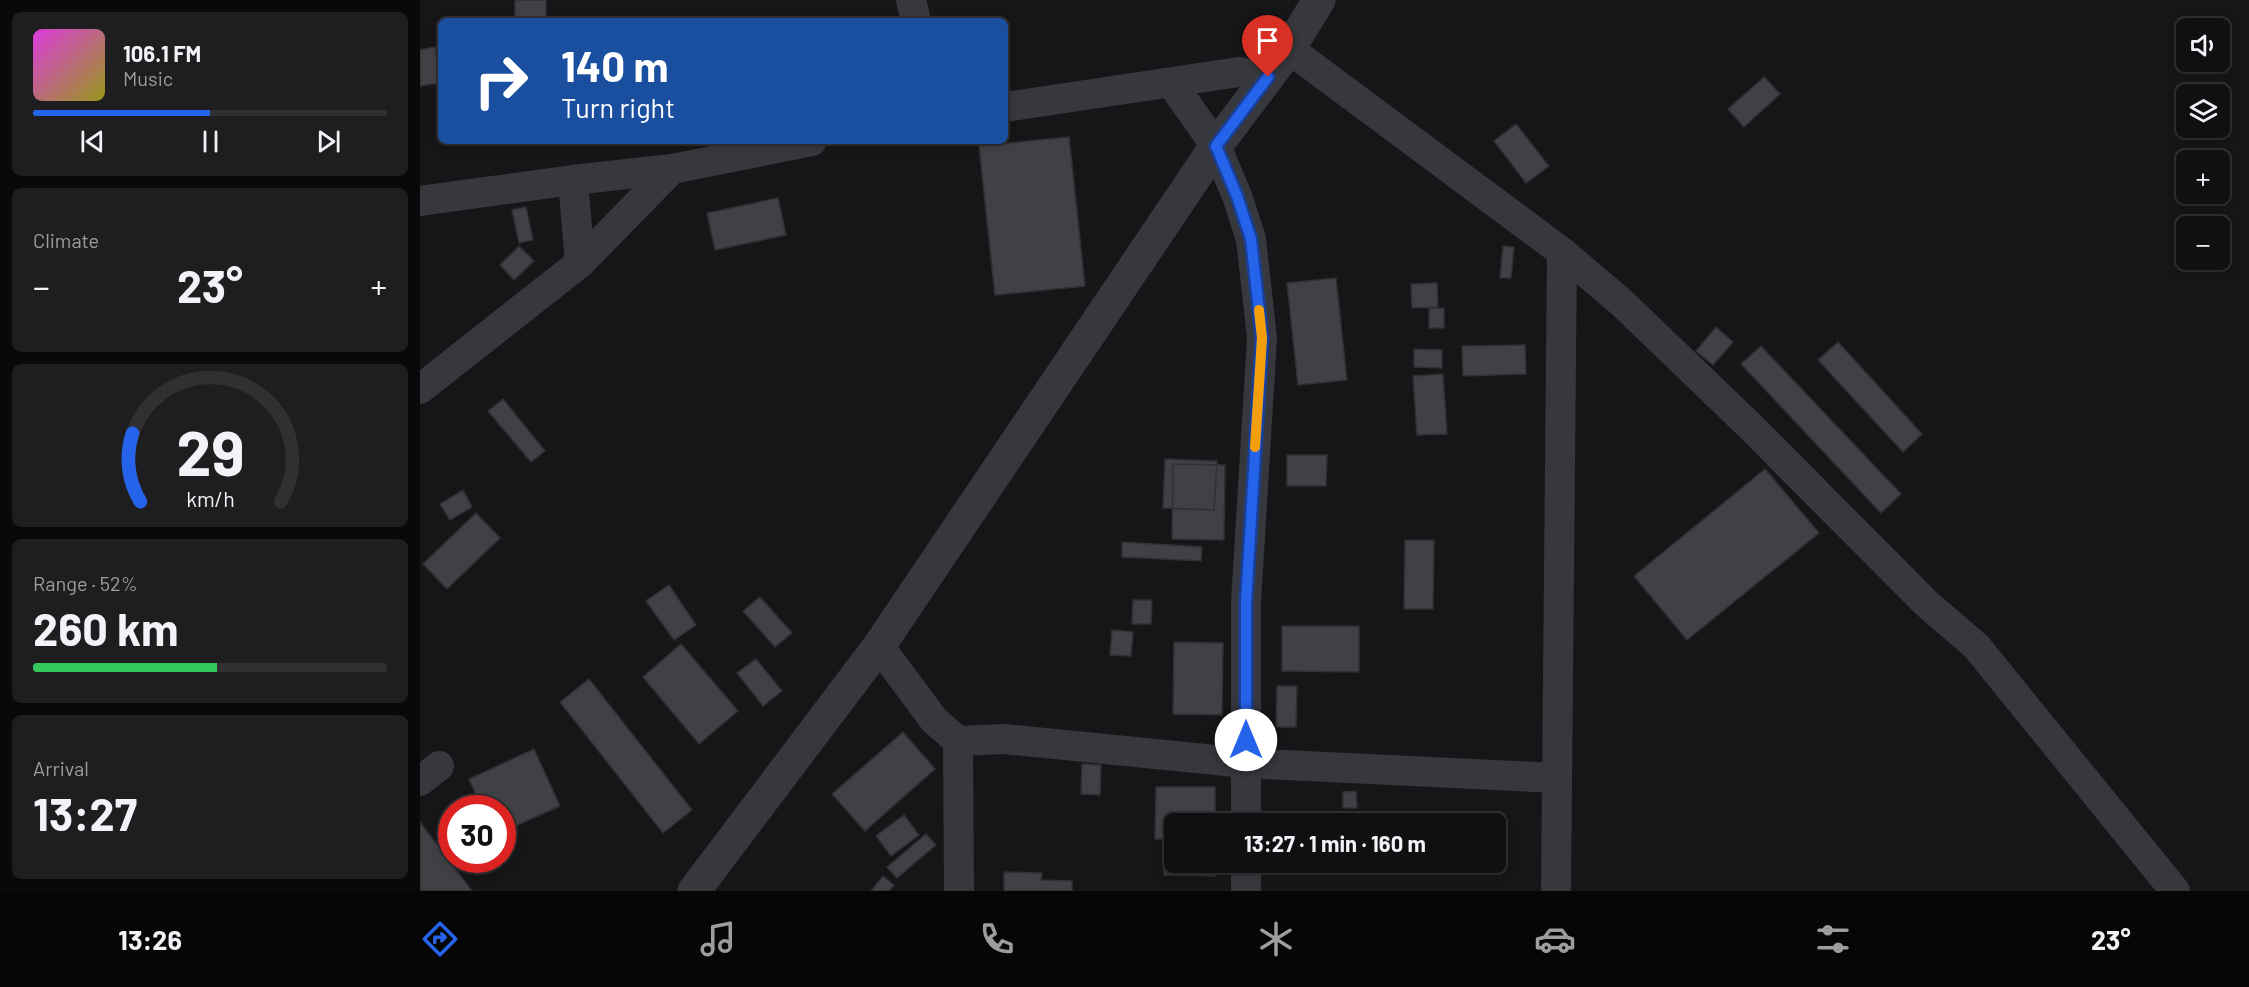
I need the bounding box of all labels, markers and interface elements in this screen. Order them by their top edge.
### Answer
pin [1242,15,1293,77]
map controls [2176,18,2230,270]
button: sound [2176,18,2230,72]
icon: arrive [1251,24,1284,57]
text: 106.1 FM [123,40,201,66]
text: 140 m [561,40,669,90]
icon: right [462,42,540,120]
text: Music [123,66,173,90]
button: layers [2176,84,2230,138]
text: Turn right [561,91,675,123]
icon: previous [76,125,109,158]
icon: pause [194,125,227,158]
icon: next [312,125,345,158]
button: + [2176,150,2230,204]
button: − [2176,216,2230,270]
text: Climate [33,228,99,252]
text: 23° [177,258,243,312]
text: − [33,266,50,306]
text: + [370,266,387,306]
text: 29 [176,415,244,489]
text: km/h [186,487,234,512]
text: Range · 52% [33,571,138,595]
text: 260 km [33,601,179,655]
position arrow [1214,708,1278,772]
text: Arrival [33,756,89,780]
text: 13:27 [33,786,137,840]
speed limit sign: 30 [438,795,516,873]
text: 13:27 · 1 min · 160 m [1244,830,1426,856]
icon: directions [419,918,461,960]
icon: music [697,918,739,960]
icon: phone [976,918,1018,960]
icon: climate [1255,918,1297,960]
icon: car [1534,918,1576,960]
icon: filters [1812,918,1854,960]
text: 13:26 [118,923,182,955]
text: 23° [2091,923,2131,955]

